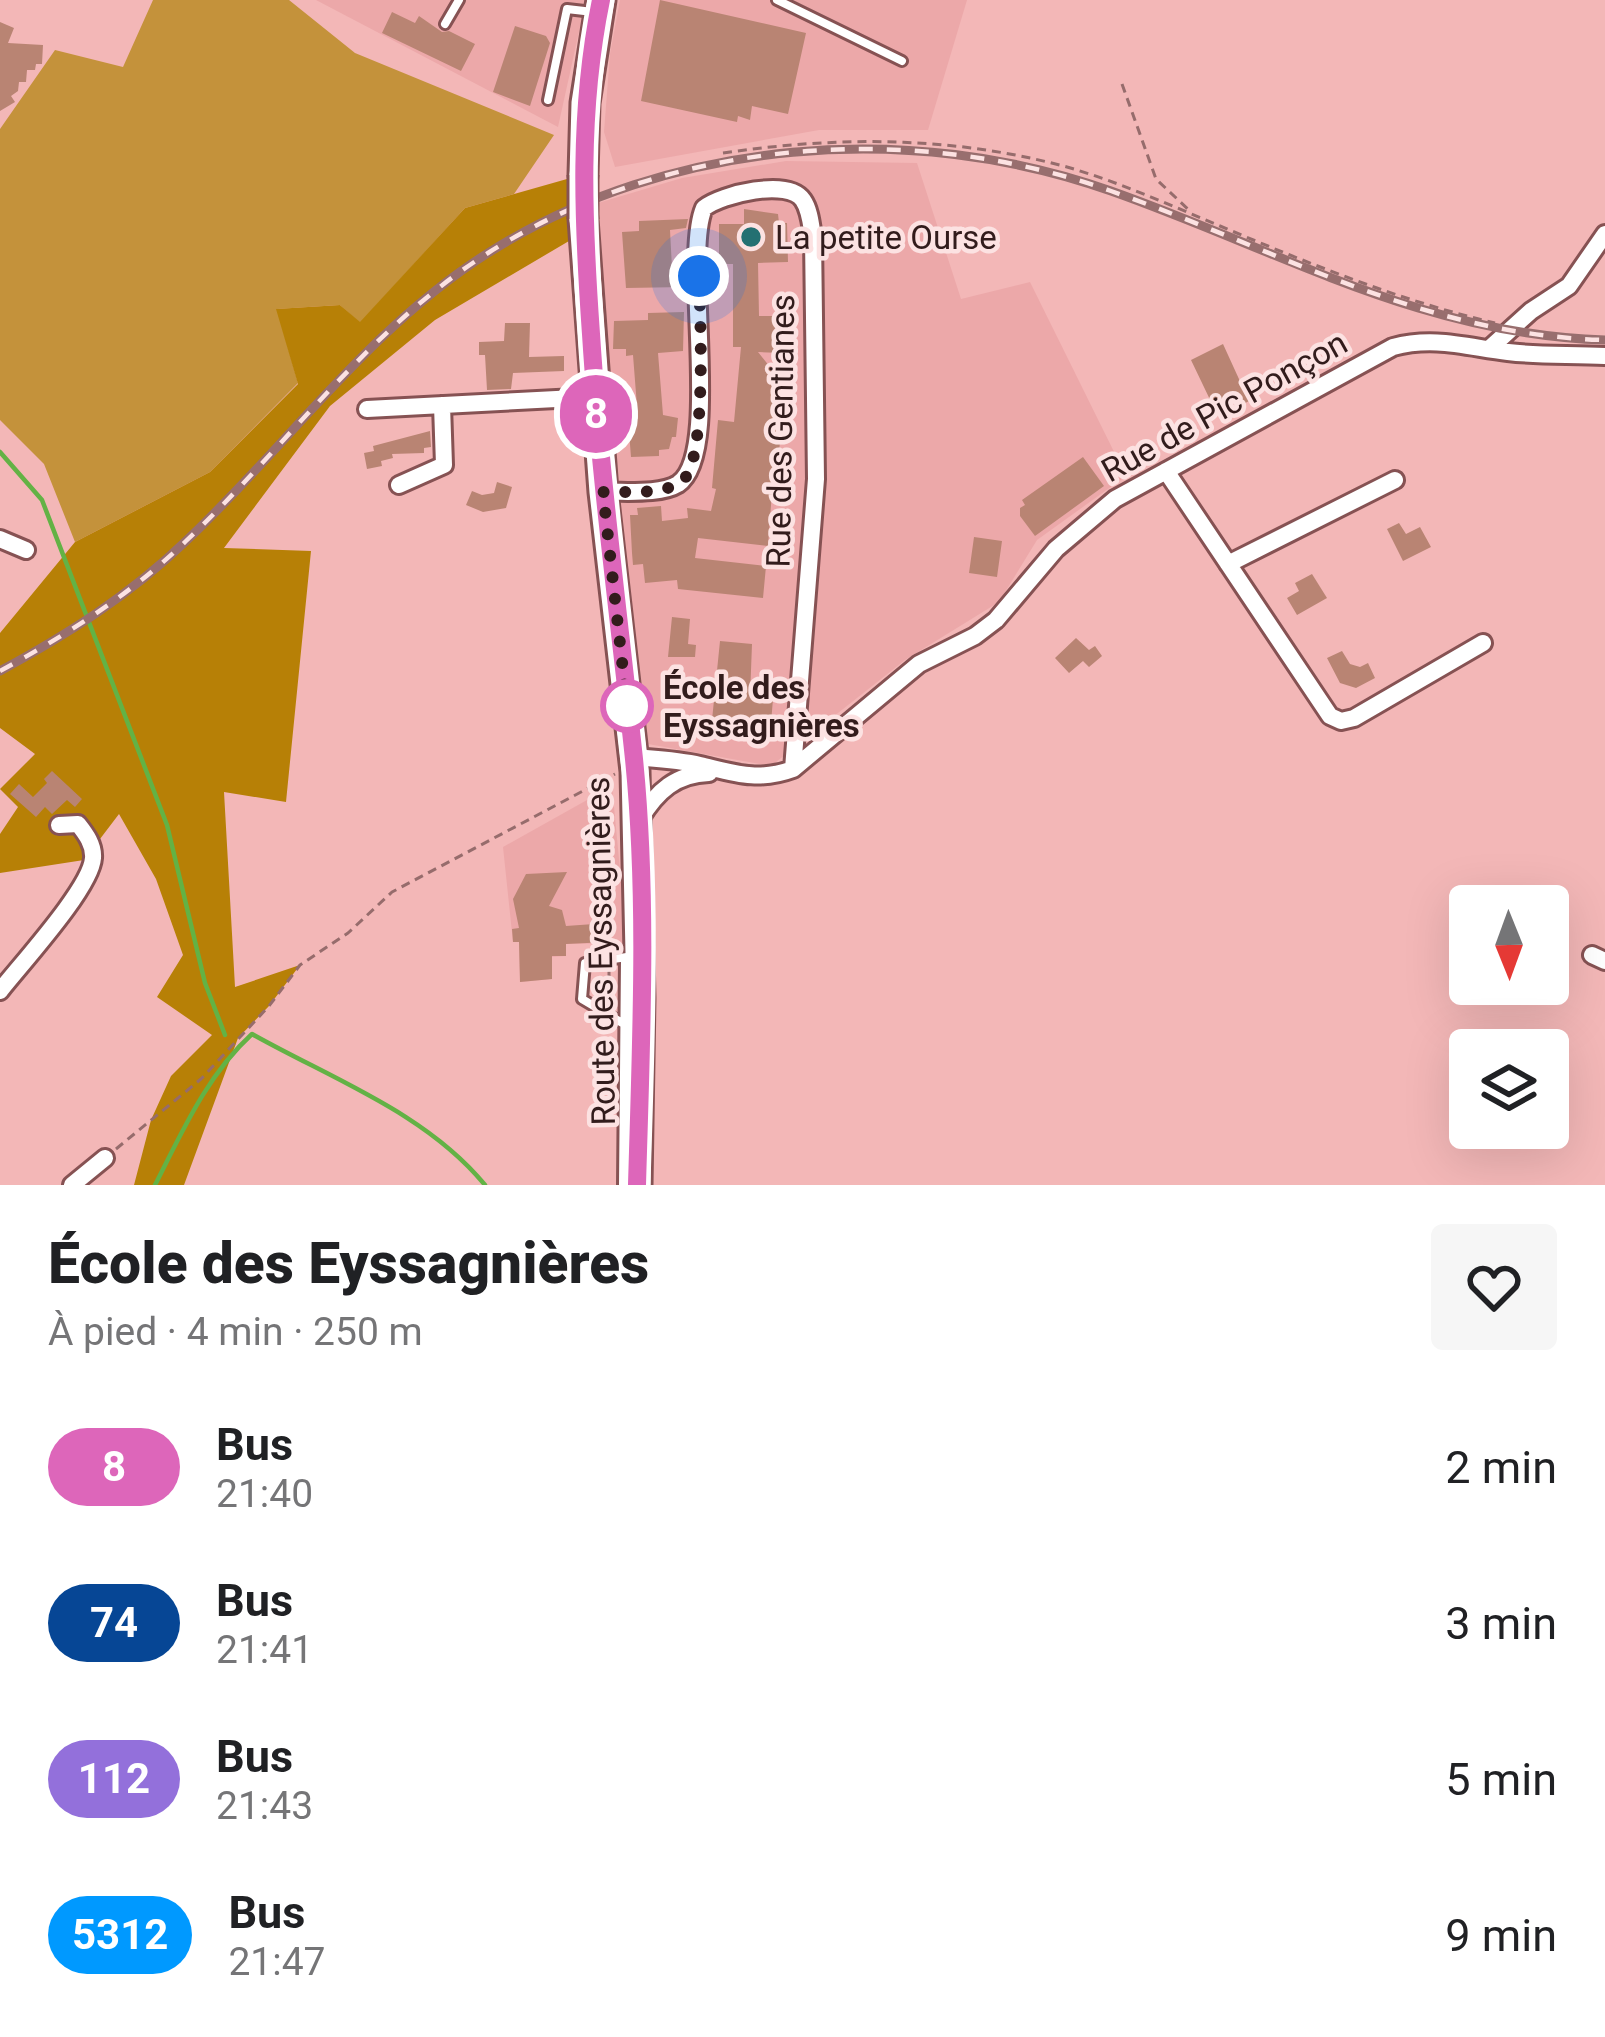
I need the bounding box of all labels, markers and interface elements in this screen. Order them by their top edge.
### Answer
place label: La petite Ourse [775,218,997,257]
marker: La petite Ourse [738,224,764,250]
your location [669,246,729,306]
street label: Rue des Gentianes [759,294,802,568]
street label: Rue de Pic Ponçon [1095,323,1354,490]
line badge: 8 [557,375,635,453]
text: 8 [584,389,608,438]
place label: École des Eyssagnières [663,668,860,745]
marker: École des Eyssagnières [602,681,652,731]
street label: Route des Eyssagnières [578,776,623,1126]
north arrow [1449,885,1569,1005]
map controls [1449,885,1569,1149]
button: layers [1449,1029,1569,1149]
button: heart [1431,1224,1557,1350]
text: École des Eyssagnières [48,1230,649,1297]
text: À pied · 4 min · 250 m [48,1309,423,1355]
text: Bus [216,1418,293,1471]
text: 2 min [1445,1441,1557,1494]
text: 8 [102,1442,126,1491]
text: 21:40 [216,1471,313,1517]
text: Bus [216,1574,293,1627]
text: 3 min [1445,1597,1557,1650]
text: 74 [90,1598,138,1647]
text: 21:41 [216,1627,313,1673]
text: Bus [216,1730,293,1783]
text: 5 min [1445,1753,1557,1806]
text: 112 [78,1754,150,1803]
text: 21:43 [216,1783,313,1829]
text: Bus [228,1886,305,1939]
text: 9 min [1445,1909,1557,1962]
text: 5312 [72,1910,168,1959]
text: 21:47 [228,1939,326,1985]

